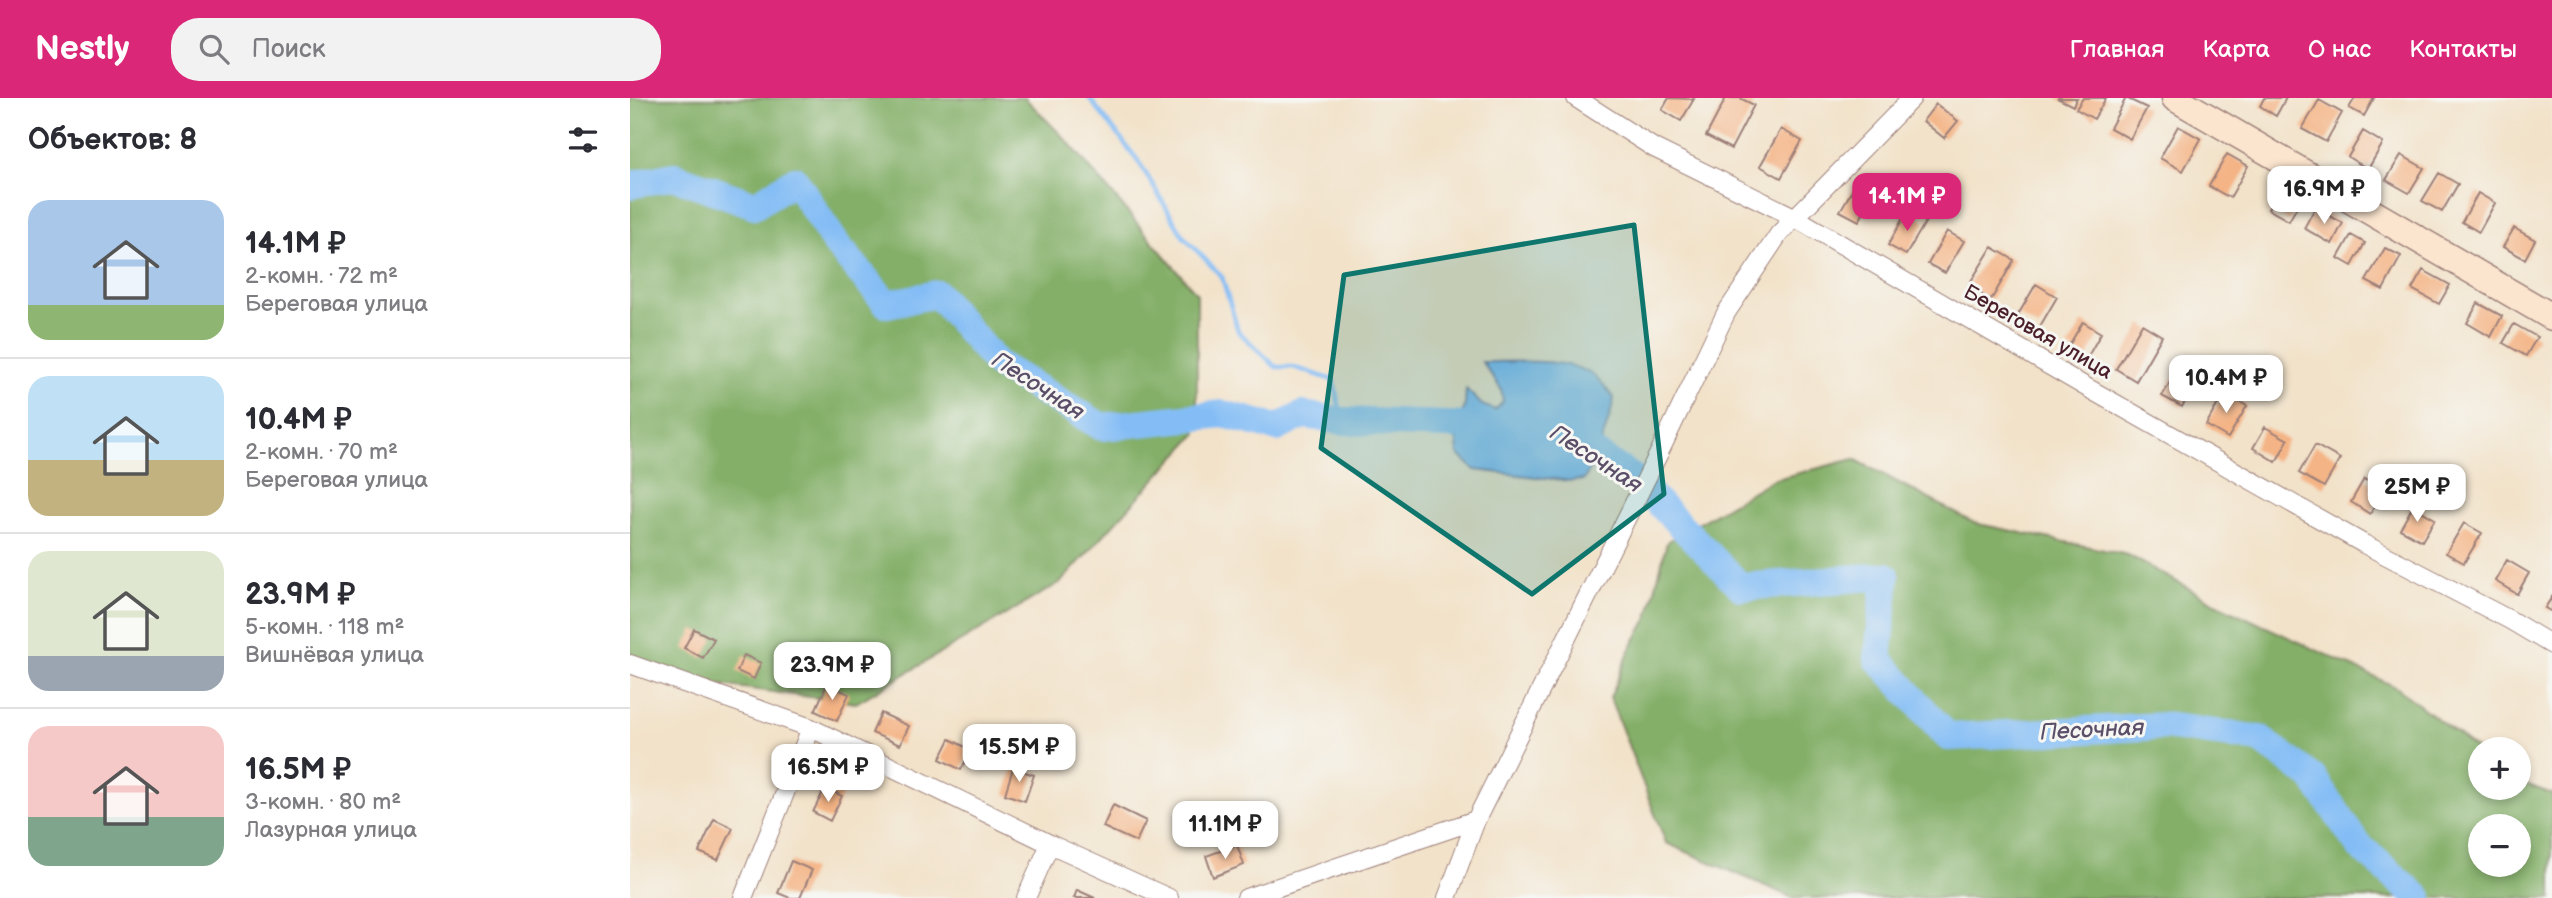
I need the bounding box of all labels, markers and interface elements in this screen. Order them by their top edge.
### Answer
search box [171,18,661,81]
text: Nestly [35,29,129,69]
icon: search [195,30,233,68]
text: Поиск [251,34,326,65]
text: Главная [2070,35,2164,64]
text: Карта [2202,35,2270,64]
text: О нас [2308,35,2371,64]
text: Контакты [2409,35,2517,64]
icon: filters [564,121,602,159]
text: Объектов: 8 [28,122,197,158]
pin: 16.9M ₽ [2259,166,2389,226]
pin: 14.1M ₽ [1842,174,1972,233]
text: 16.9M ₽ [2283,175,2365,203]
text: 14.1M ₽ [1868,182,1946,210]
text: 14.1M ₽ [245,226,346,262]
icon: home [84,228,168,312]
text: 2-комн. · 72 m² [245,262,398,290]
street label: Береговая улица [1959,279,2117,385]
text: Береговая улица [245,290,428,318]
water label: Песочная [987,346,1090,426]
pin: 10.4M ₽ [2161,356,2291,415]
text: 10.4M ₽ [2185,364,2267,392]
text: 10.4M ₽ [245,402,352,438]
icon: home [84,404,168,488]
water label: Песочная [1545,419,1648,499]
text: 2-комн. · 70 m² [245,438,398,466]
pin: 25M ₽ [2368,464,2466,524]
text: Береговая улица [245,466,428,494]
text: 25M ₽ [2384,473,2450,501]
text: 23.9M ₽ [245,577,355,613]
icon: home [84,579,168,663]
text: 5-комн. · 118 m² [245,613,404,641]
text: Вишнёвая улица [245,641,424,669]
pin: 23.9M ₽ [767,642,897,702]
text: 23.9M ₽ [790,651,874,679]
water label: Песочная [2039,713,2145,747]
pin: 15.5M ₽ [954,724,1084,784]
text: 15.5M ₽ [979,733,1059,761]
map controls [2468,737,2531,877]
button: + [2468,737,2531,800]
pin: 16.5M ₽ [763,744,893,804]
text: 16.5M ₽ [245,752,351,788]
text: 16.5M ₽ [787,753,869,781]
icon: home [84,754,168,838]
text: 3-комн. · 80 m² [245,788,401,816]
pin: 11.1M ₽ [1160,802,1290,861]
text: 11.1M ₽ [1188,810,1262,838]
button: − [2468,814,2531,877]
text: Лазурная улица [245,816,417,844]

